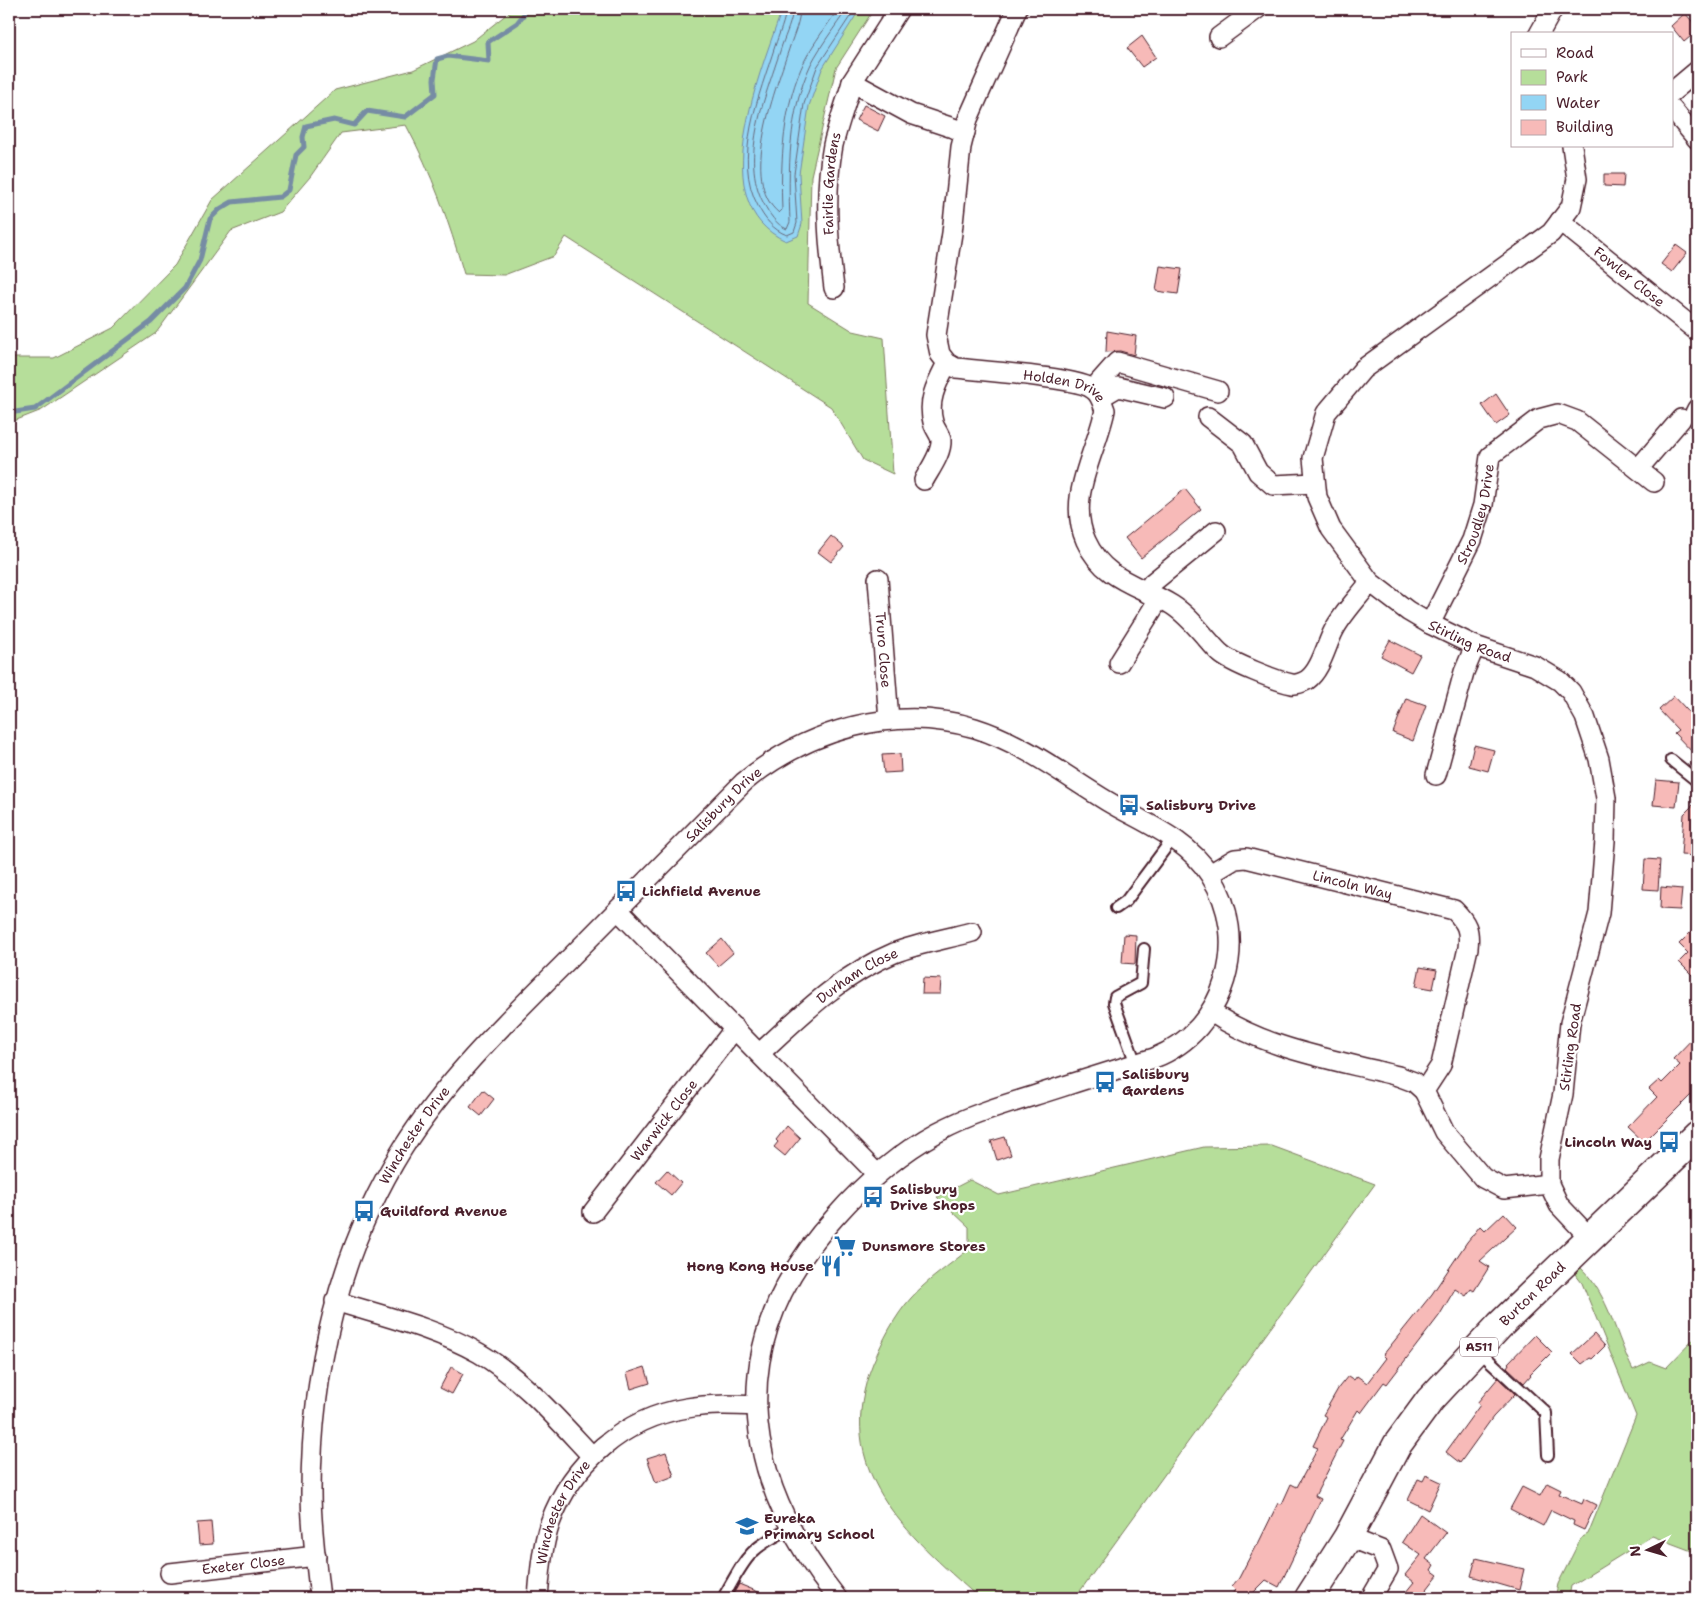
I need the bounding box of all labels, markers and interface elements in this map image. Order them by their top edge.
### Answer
legend [1511,32,1674,148]
text: Road [1556,43,1594,63]
text: Park [1556,67,1588,87]
text: Water [1556,93,1600,113]
text: Building [1556,117,1613,137]
street label: Fairlie Gardens [819,130,845,235]
street label: Fowler Close [1590,243,1669,311]
street label: Holden Drive [1022,366,1110,405]
street label: Stroudley Drive [1452,463,1498,567]
street label: Truro Close [872,611,895,689]
street label: Stirling Road [1425,616,1514,666]
street label: Salisbury Drive [681,762,765,846]
bus stop icon: Salisbury Drive [1116,792,1142,818]
place label: Salisbury Drive [1146,796,1256,814]
street label: Lincoln Way [1311,866,1394,903]
bus stop icon: Lichfield Avenue [613,878,639,904]
place label: Lichfield Avenue [642,882,761,900]
street label: Durham Close [813,943,901,1007]
street label: Stirling Road [1555,1002,1585,1092]
place label: Salisbury Gardens [1122,1065,1189,1099]
bus stop icon: Salisbury Gardens [1092,1069,1118,1095]
street label: Warwick Close [627,1075,701,1165]
street label: Winchester Drive [375,1082,454,1187]
bus stop icon: Lincoln Way [1656,1129,1682,1155]
place label: Lincoln Way [1565,1133,1652,1151]
place label: Salisbury Drive Shops [890,1180,975,1214]
bus stop icon: Salisbury Drive Shops [860,1184,886,1210]
bus stop icon: Guildford Avenue [351,1198,377,1224]
place label: Guildford Avenue [380,1202,507,1220]
supermarket icon: Dunsmore Stores [832,1233,858,1259]
place label: Dunsmore Stores [862,1237,986,1255]
restaurant icon: Hong Kong House [818,1253,844,1279]
place label: Hong Kong House [687,1257,814,1275]
street label: Burton Road [1496,1258,1569,1330]
road number: A511 [1460,1338,1498,1356]
street label: Winchester Drive [532,1456,594,1566]
place label: Eureka Primary School [764,1509,875,1543]
school or university icon: Eureka Primary School [734,1513,760,1539]
north arrow [1624,1524,1674,1574]
text: N [1626,1545,1644,1557]
street label: Exeter Close [201,1551,286,1578]

